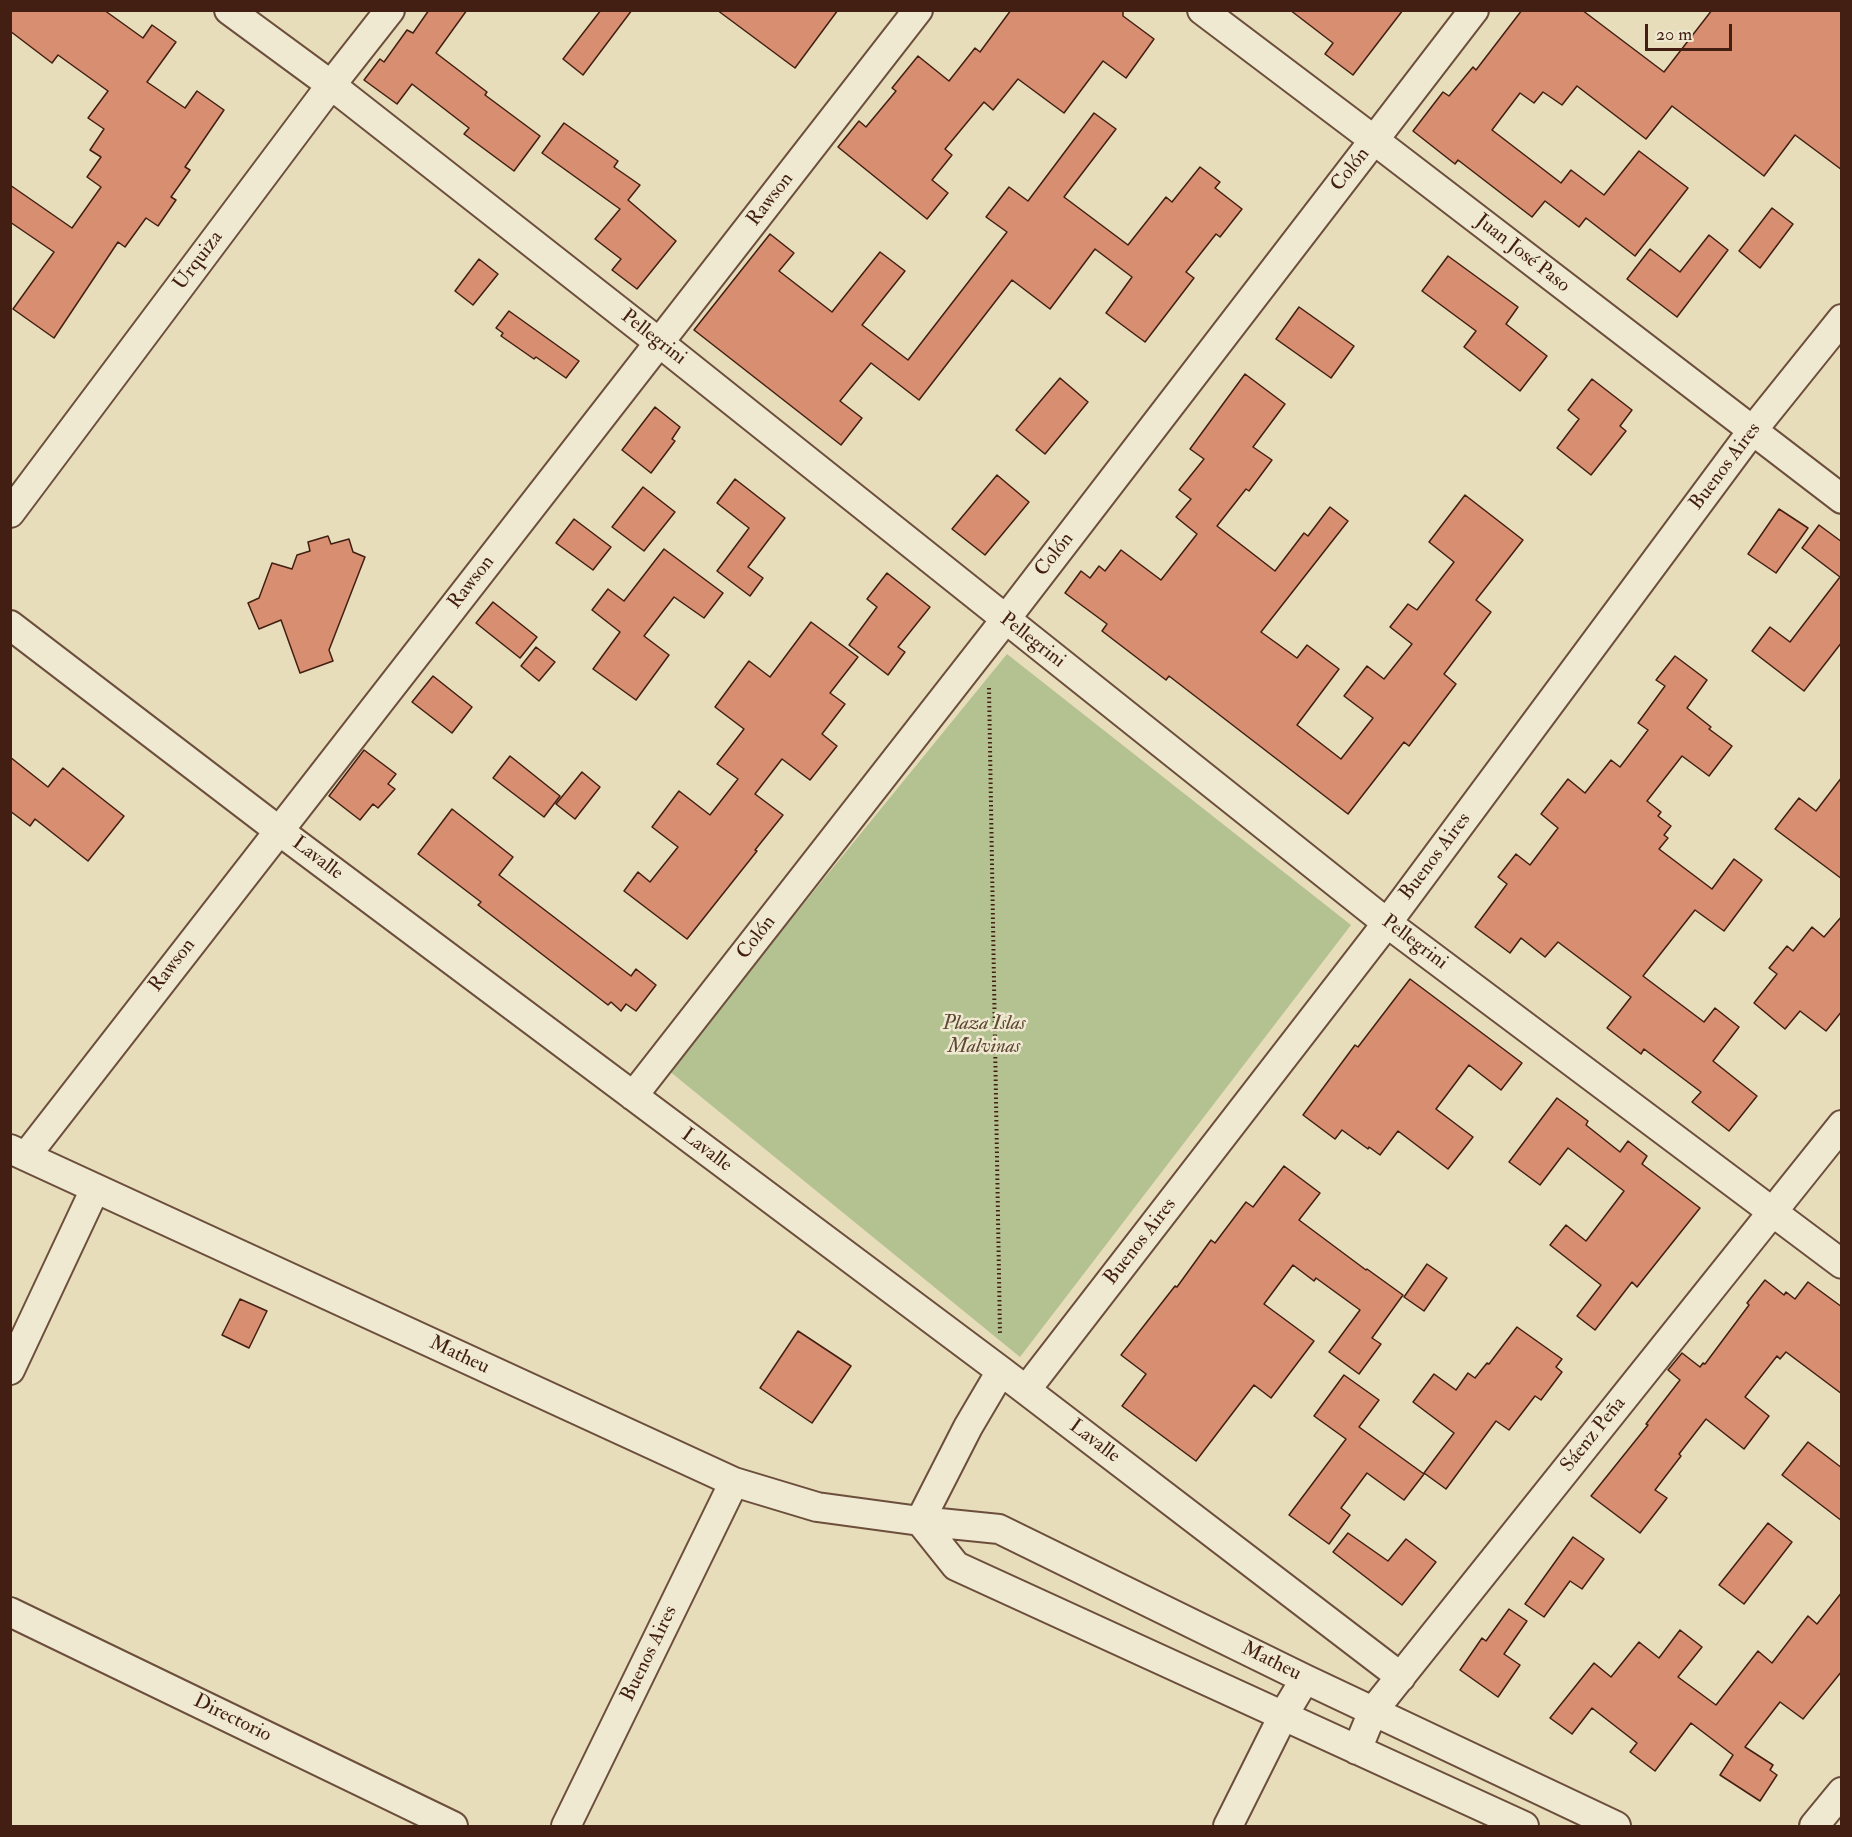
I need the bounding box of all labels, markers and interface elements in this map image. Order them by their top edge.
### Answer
scale bar [1648,12,1735,50]
text: 20 m [1656,23,1692,46]
street label: Colón [1326,143,1376,197]
street label: Rawson [743,168,799,232]
street label: Juan José Paso [1470,210,1574,298]
street label: Urquiza [169,227,229,295]
street label: Pellegrini [616,305,690,371]
street label: Buenos Aires [1685,418,1767,516]
street label: Colón [1030,528,1080,582]
street label: Rawson [444,551,500,615]
street label: Pellegrini [995,608,1069,674]
street label: Buenos Aires [1395,808,1477,906]
street label: Lavalle [287,832,347,886]
street label: Pellegrini [1376,910,1452,976]
street label: Colón [732,911,782,965]
street label: Rawson [145,934,201,998]
park label: Plaza Islas Malvinas [942,1013,1026,1060]
street label: Lavalle [676,1124,736,1178]
street label: Buenos Aires [1100,1194,1182,1290]
street label: Matheu [425,1332,493,1380]
street label: Sáenz Peña [1556,1392,1632,1478]
street label: Lavalle [1064,1415,1124,1469]
street label: Buenos Aires [617,1602,683,1706]
street label: Matheu [1237,1637,1305,1687]
street label: Directorio [189,1690,275,1748]

